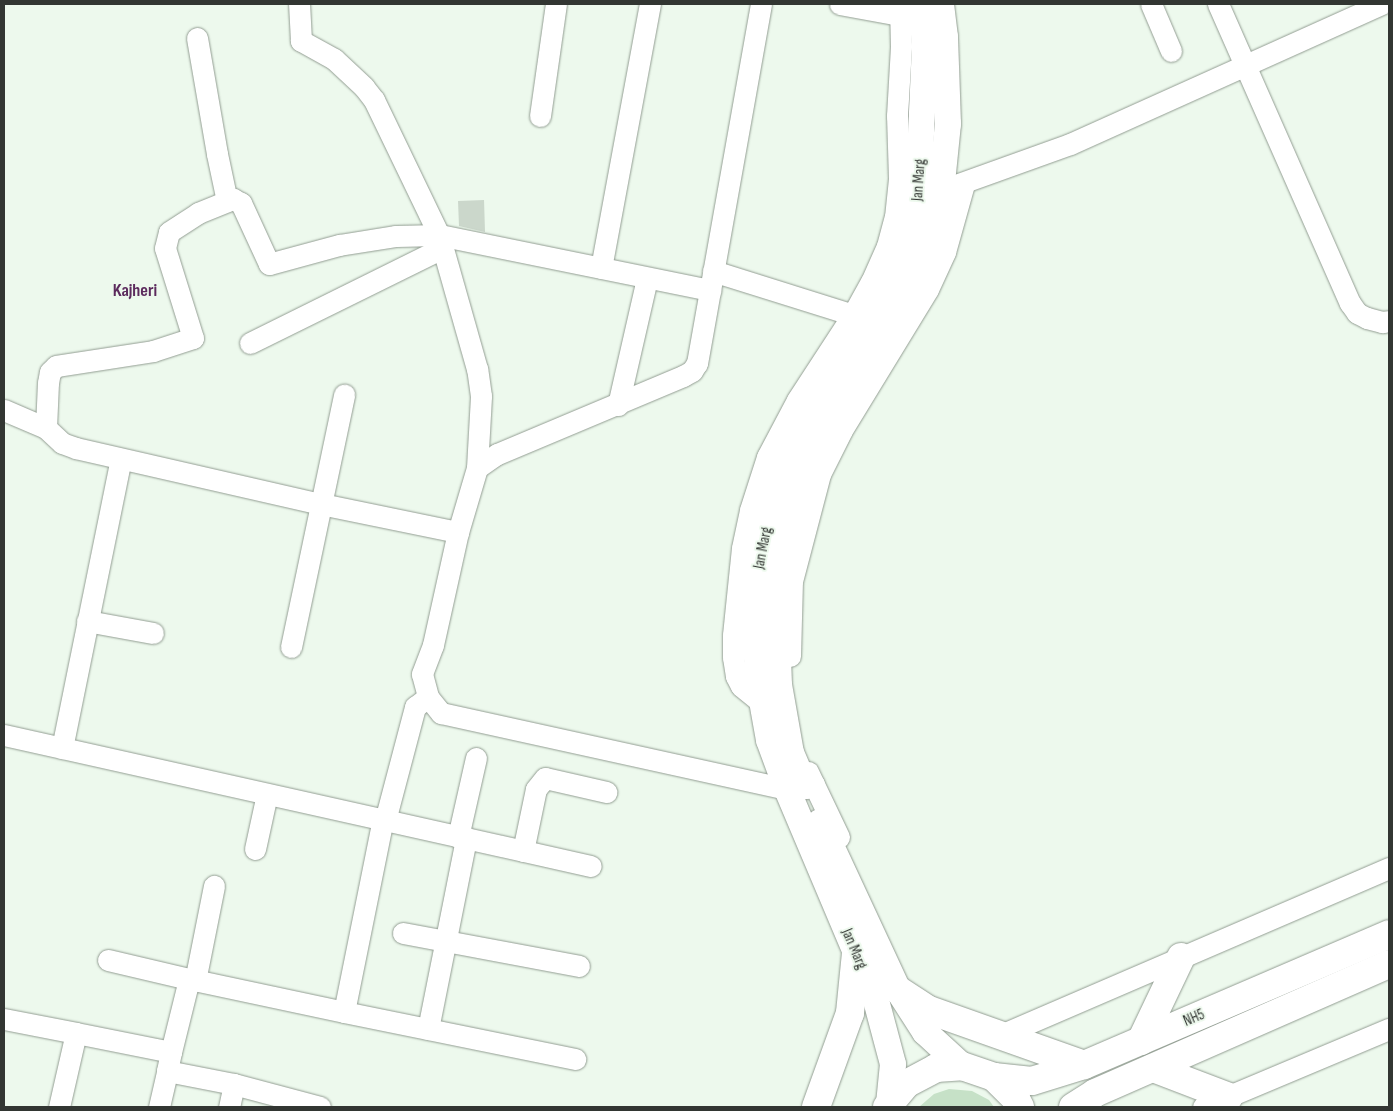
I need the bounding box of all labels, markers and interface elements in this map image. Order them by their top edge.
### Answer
street label: Jan Marg [909,158,929,202]
district label: Kajheri [113,280,157,302]
street label: Jan Marg [750,526,776,570]
street label: Jan Marg [837,926,871,972]
street label: NH5 [1181,1006,1207,1030]

